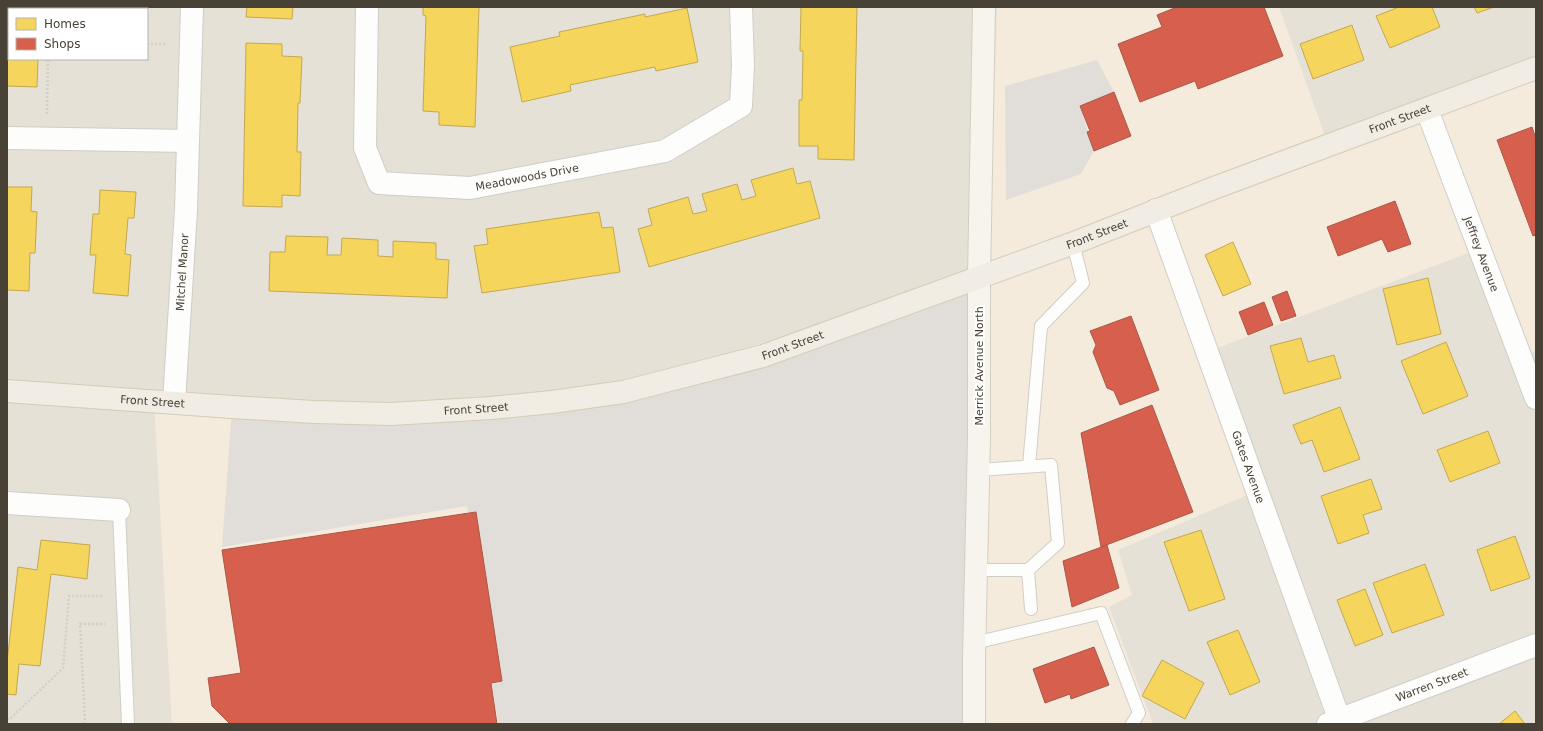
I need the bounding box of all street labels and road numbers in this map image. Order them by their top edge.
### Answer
street label: Front Street [1367,101,1433,136]
street label: Meadowoods Drive [474,161,580,193]
street label: Jeffrey Avenue [1461,214,1502,294]
street label: Front Street [1064,216,1130,252]
street label: Mitchel Manor [173,233,191,311]
street label: Merrick Avenue North [973,306,986,426]
street label: Front Street [760,328,826,362]
street label: Front Street [120,393,186,410]
street label: Front Street [443,400,510,417]
street label: Gates Avenue [1229,429,1268,505]
street label: Warren Street [1394,665,1470,704]

